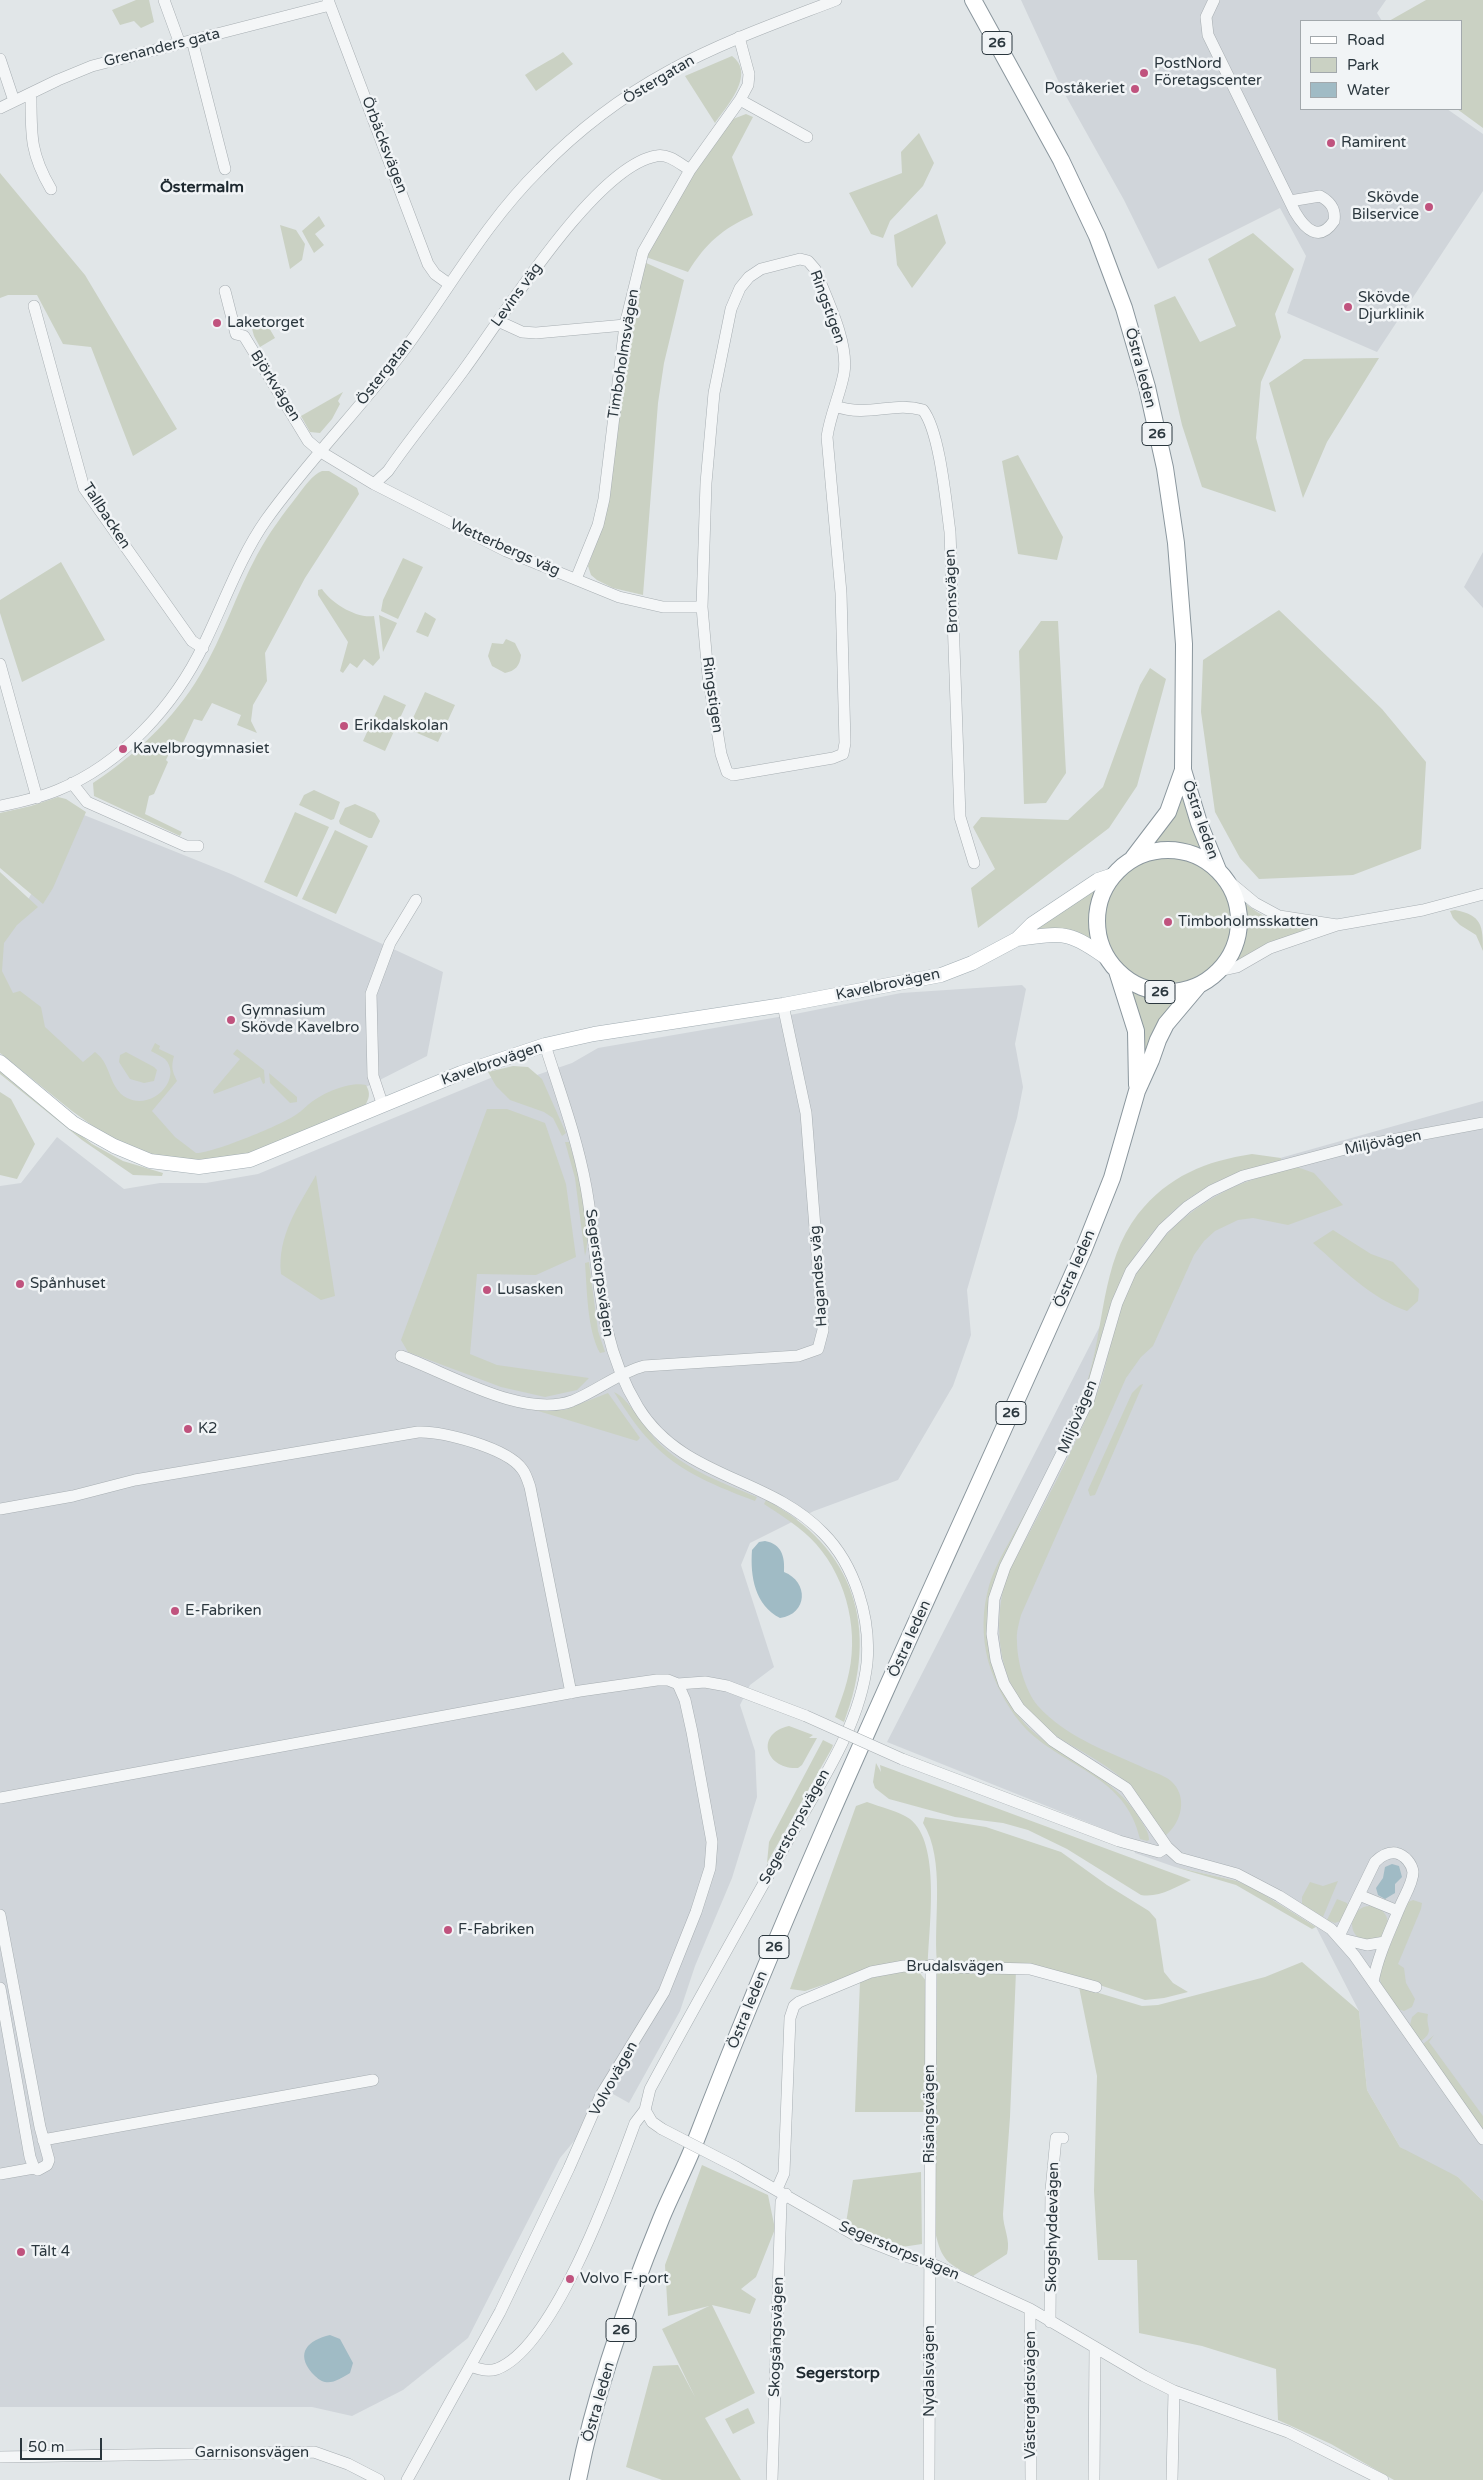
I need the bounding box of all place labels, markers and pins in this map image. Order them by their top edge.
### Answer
place label: PostNord Företagscenter [1154,55,1262,90]
marker: PostNord Företagscenter [1138,67,1150,79]
place label: Poståkeriet [1044,80,1125,98]
marker: Poståkeriet [1129,83,1141,95]
place label: Ramirent [1341,134,1406,152]
marker: Ramirent [1325,137,1337,149]
place label: Skövde Bilservice [1352,189,1419,224]
marker: Skövde Bilservice [1423,201,1435,213]
place label: Skövde Djurklinik [1358,289,1424,324]
marker: Skövde Djurklinik [1342,301,1354,313]
place label: Laketorget [227,314,305,332]
marker: Laketorget [211,317,223,329]
place label: Erikdalskolan [354,717,448,735]
marker: Erikdalskolan [338,720,350,732]
place label: Kavelbrogymnasiet [133,740,270,758]
marker: Kavelbrogymnasiet [117,743,129,755]
place label: Timboholmsskatten [1178,913,1318,931]
marker: Timboholmsskatten [1162,916,1174,928]
place label: Gymnasium Skövde Kavelbro [241,1002,359,1037]
marker: Gymnasium Skövde Kavelbro [225,1014,237,1026]
place label: Spånhuset [30,1275,106,1293]
marker: Spånhuset [14,1278,26,1290]
place label: Lusasken [497,1281,563,1299]
marker: Lusasken [481,1284,493,1296]
place label: K2 [198,1420,217,1438]
marker: K2 [182,1423,194,1435]
place label: E-Fabriken [185,1602,262,1620]
marker: E-Fabriken [169,1605,181,1617]
place label: F-Fabriken [458,1921,534,1939]
marker: F-Fabriken [442,1924,454,1936]
place label: Tält 4 [31,2243,70,2261]
marker: Tält 4 [15,2246,27,2258]
place label: Volvo F-port [580,2270,669,2288]
marker: Volvo F-port [564,2273,576,2285]

